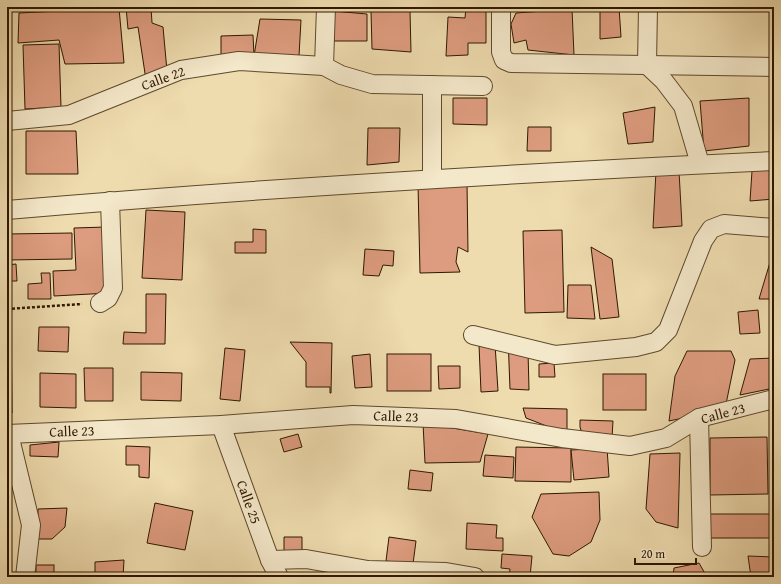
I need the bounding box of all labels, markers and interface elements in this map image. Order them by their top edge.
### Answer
street label: Calle 22 [138,61,188,95]
street label: Calle 23 [699,397,747,429]
street label: Calle 23 [373,405,419,427]
street label: Calle 23 [49,420,95,442]
street label: Calle 25 [232,477,266,527]
scale bar [635,540,696,566]
text: 20 m [641,545,665,562]

